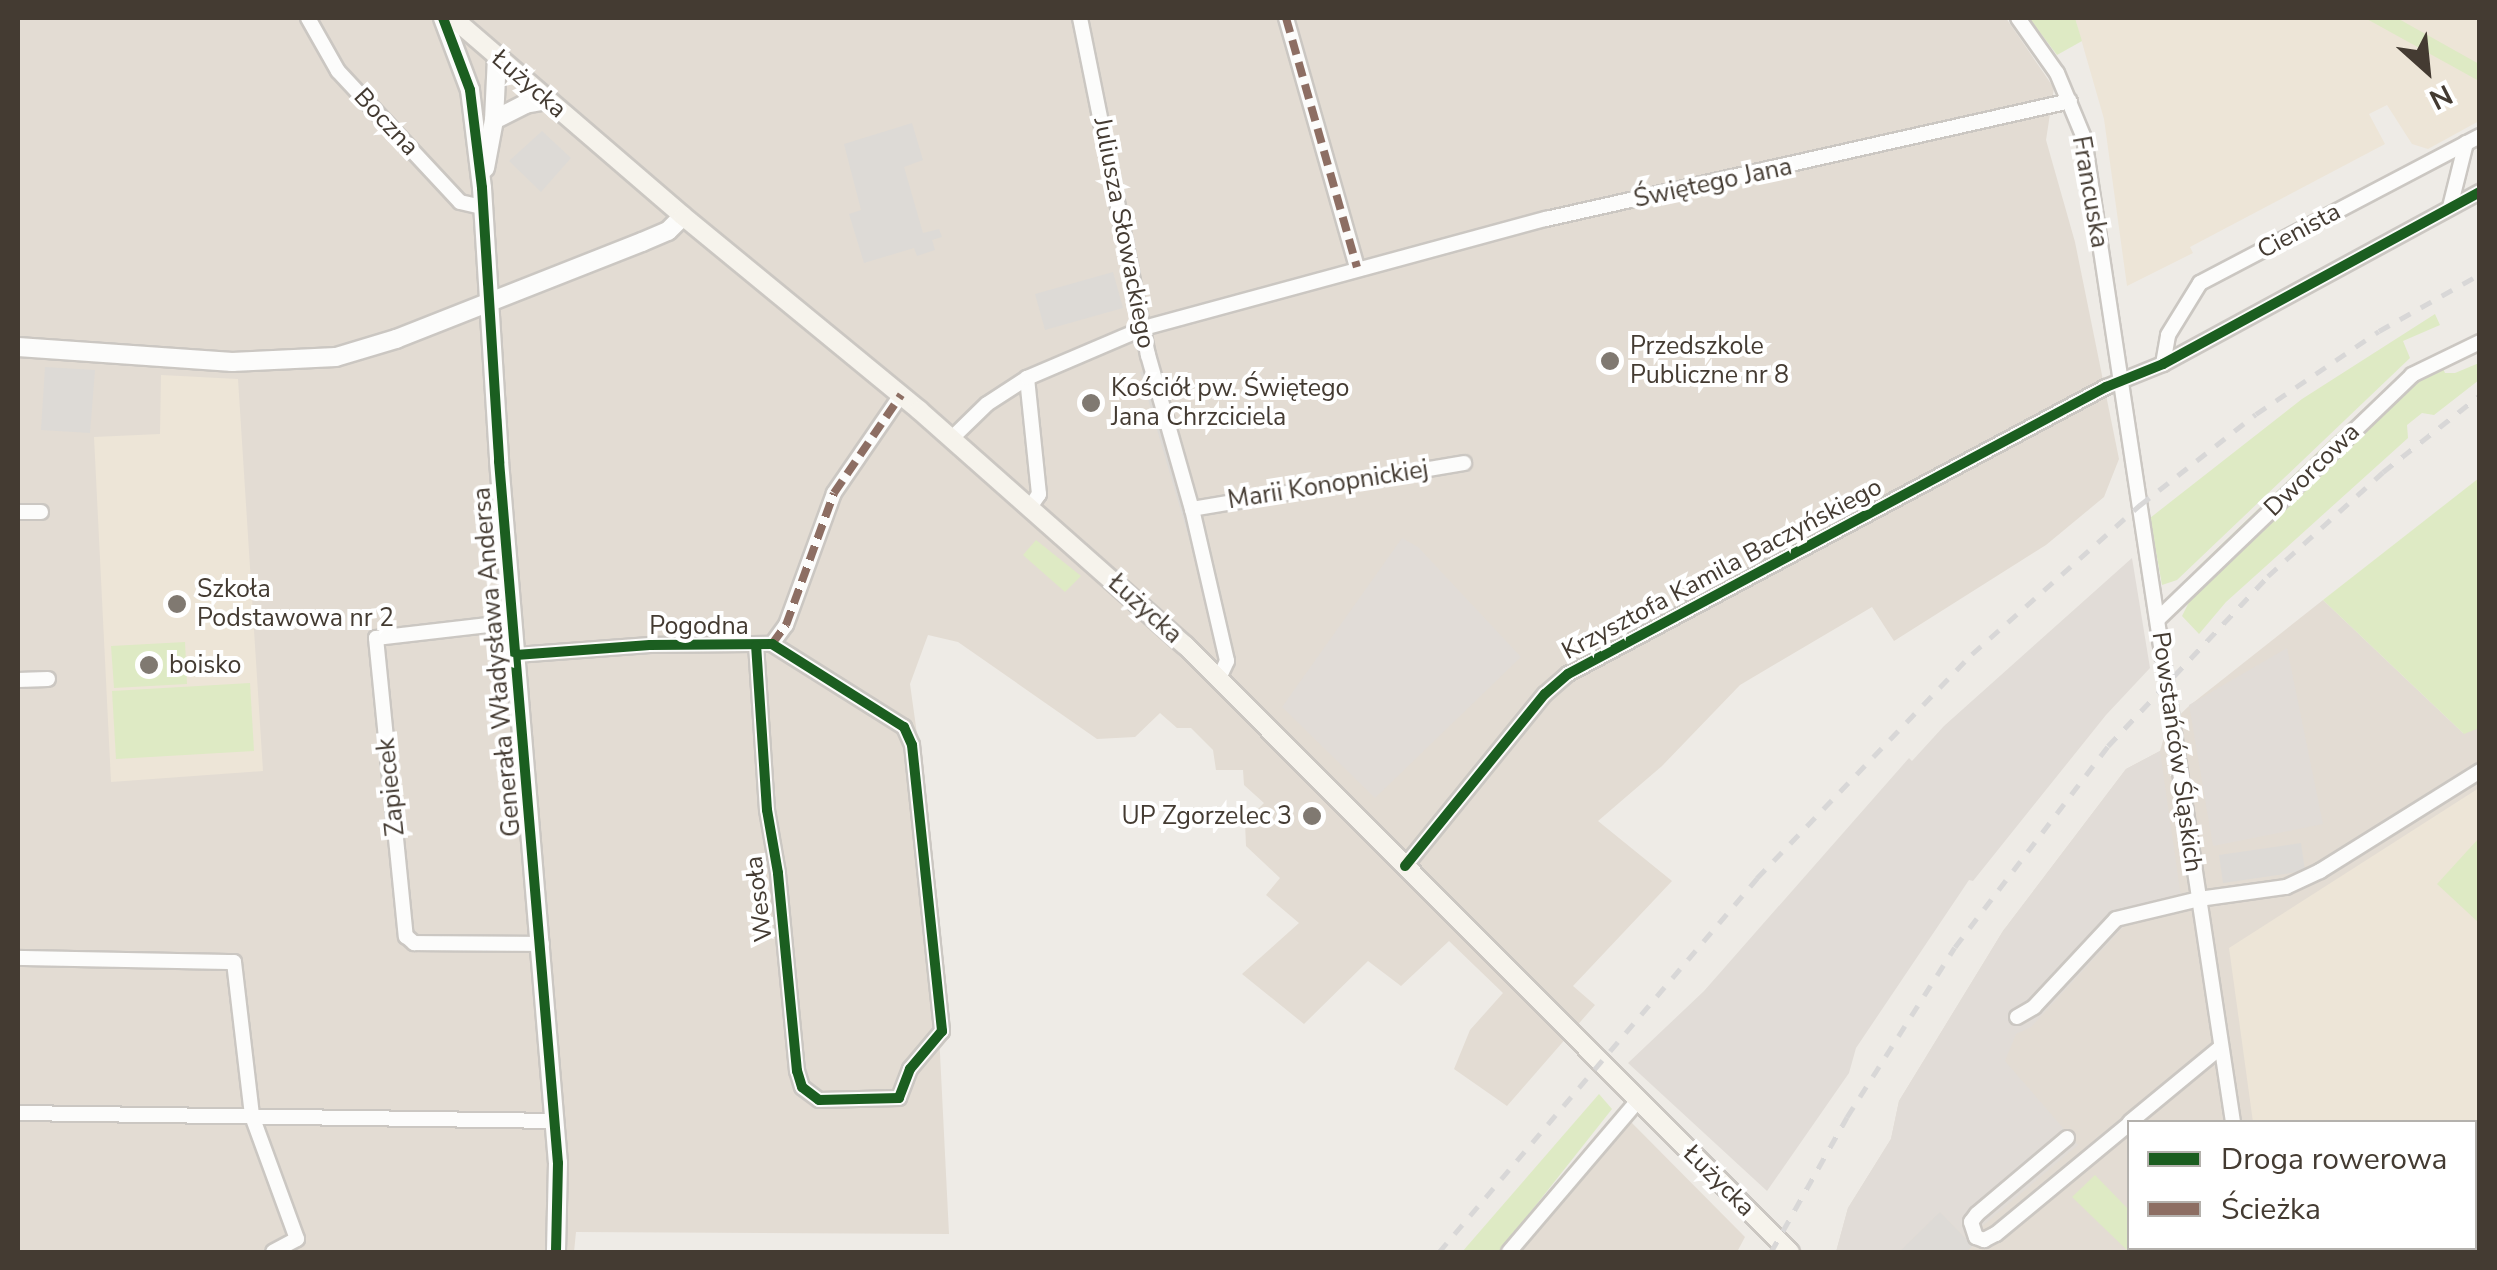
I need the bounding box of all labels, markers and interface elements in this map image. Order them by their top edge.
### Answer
north arrow [2377,20,2477,120]
street label: Łużycka [486,44,572,124]
text: N [2423,75,2459,118]
street label: Boczna [347,82,425,162]
street label: Juliusza Słowackiego [1087,115,1161,351]
street label: Francuska [2065,134,2115,250]
street label: Świętego Jana [1631,152,1795,214]
street label: Cienista [2252,197,2346,265]
place label: Przedszkole Publiczne nr 8 [1630,332,1789,391]
marker: Przedszkole Publiczne nr 8 [1599,350,1621,372]
place label: Kościół pw. Świętego Jana Chrzciciela [1111,374,1349,433]
marker: Kościół pw. Świętego Jana Chrzciciela [1080,392,1102,414]
street label: Dworcowa [2258,417,2366,523]
street label: Marii Konopnickiej [1226,454,1430,516]
street label: Krzysztofa Kamila Baczyńskiego [1557,472,1887,666]
street label: Generała Władysława Andersa [467,486,527,838]
street label: Łużycka [1102,568,1188,650]
place label: Szkoła Podstawowa nr 2 [197,575,394,634]
marker: Szkoła Podstawowa nr 2 [166,593,188,615]
street label: Pogodna [649,611,749,641]
street label: Powstańców Śląskich [2145,630,2209,874]
place label: boisko [169,650,241,680]
marker: boisko [138,654,160,676]
street label: Zapiecek [371,736,411,838]
place label: UP Zgorzelec 3 [1121,801,1292,831]
marker: UP Zgorzelec 3 [1301,805,1323,827]
street label: Wesoła [739,855,779,943]
legend [2127,1120,2477,1250]
street label: Łużycka [1677,1139,1761,1223]
text: Droga rowerowa [2221,1139,2448,1180]
text: Ścieżka [2221,1189,2321,1230]

